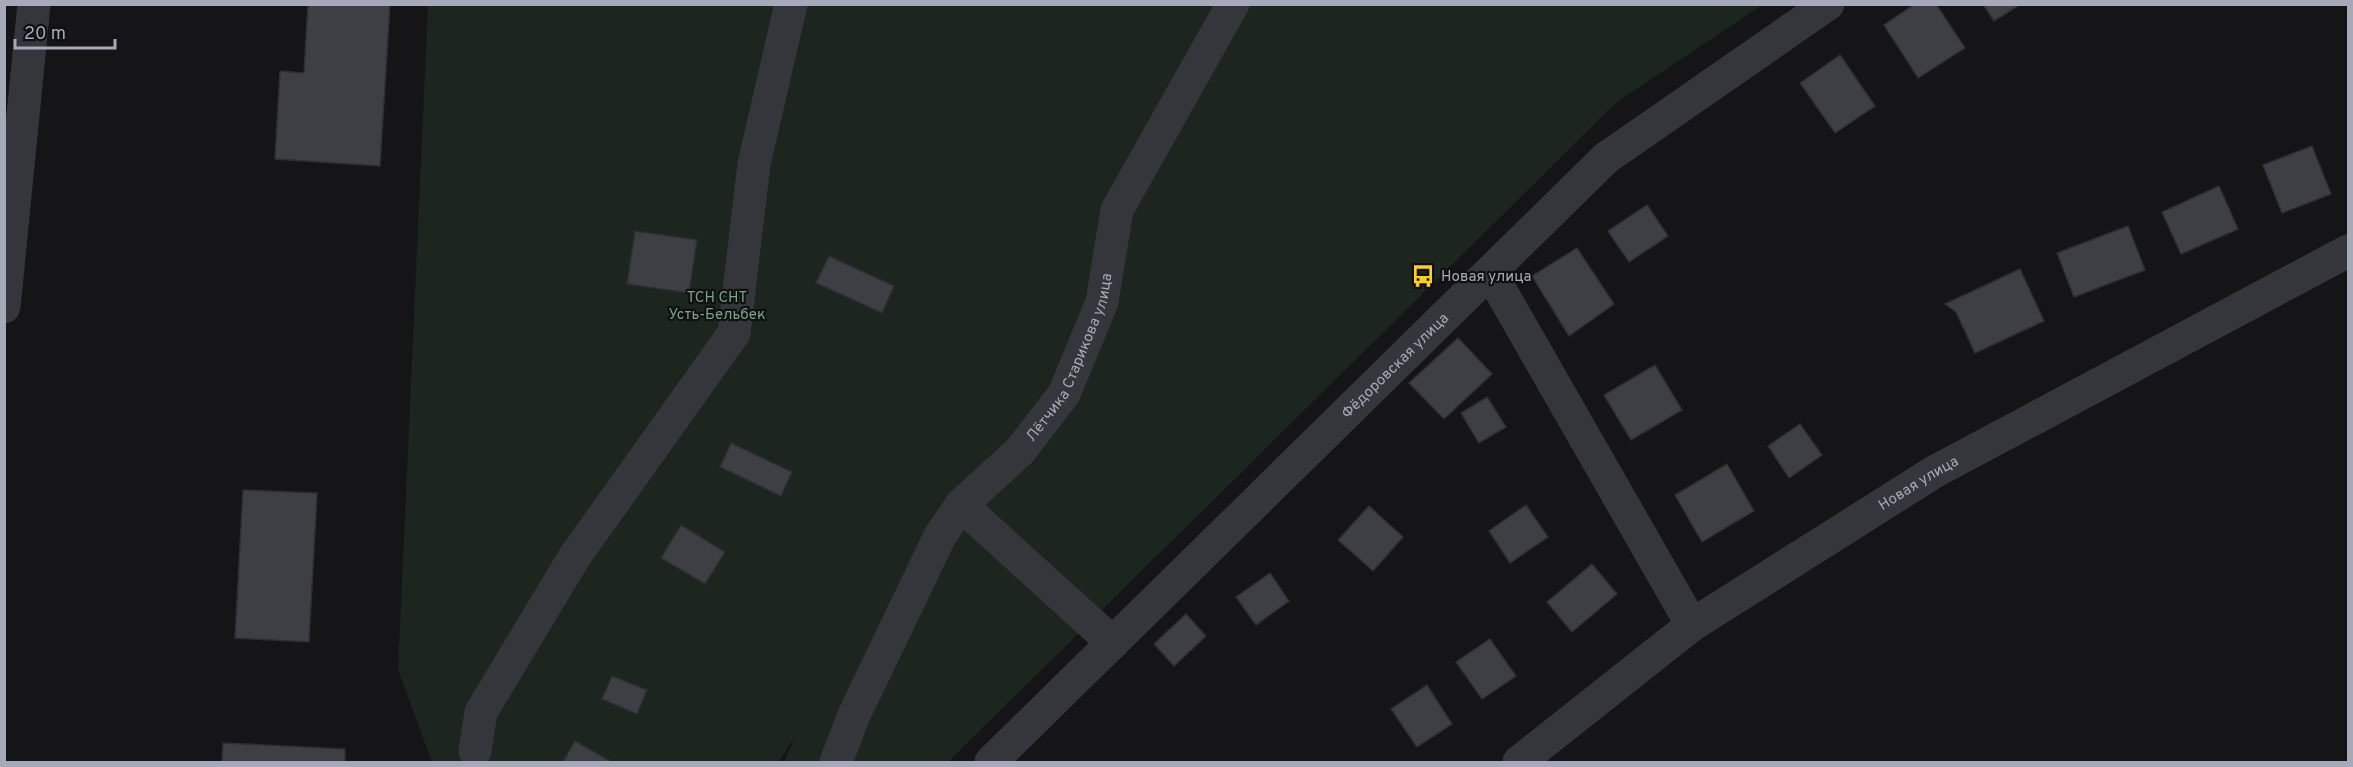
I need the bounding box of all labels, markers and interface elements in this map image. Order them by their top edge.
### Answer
scale bar [15,12,116,50]
text: 20 m [24,23,66,46]
bus stop icon: Новая улица [1410,263,1436,289]
place label: Новая улица [1441,268,1532,287]
street label: Лётчика Старикова улица [1023,272,1118,446]
park label: ТСН СНТ Усть-Бельбек [668,289,766,325]
street label: Фёдоровская улица [1338,310,1454,423]
street label: Новая улица [1875,453,1962,516]

